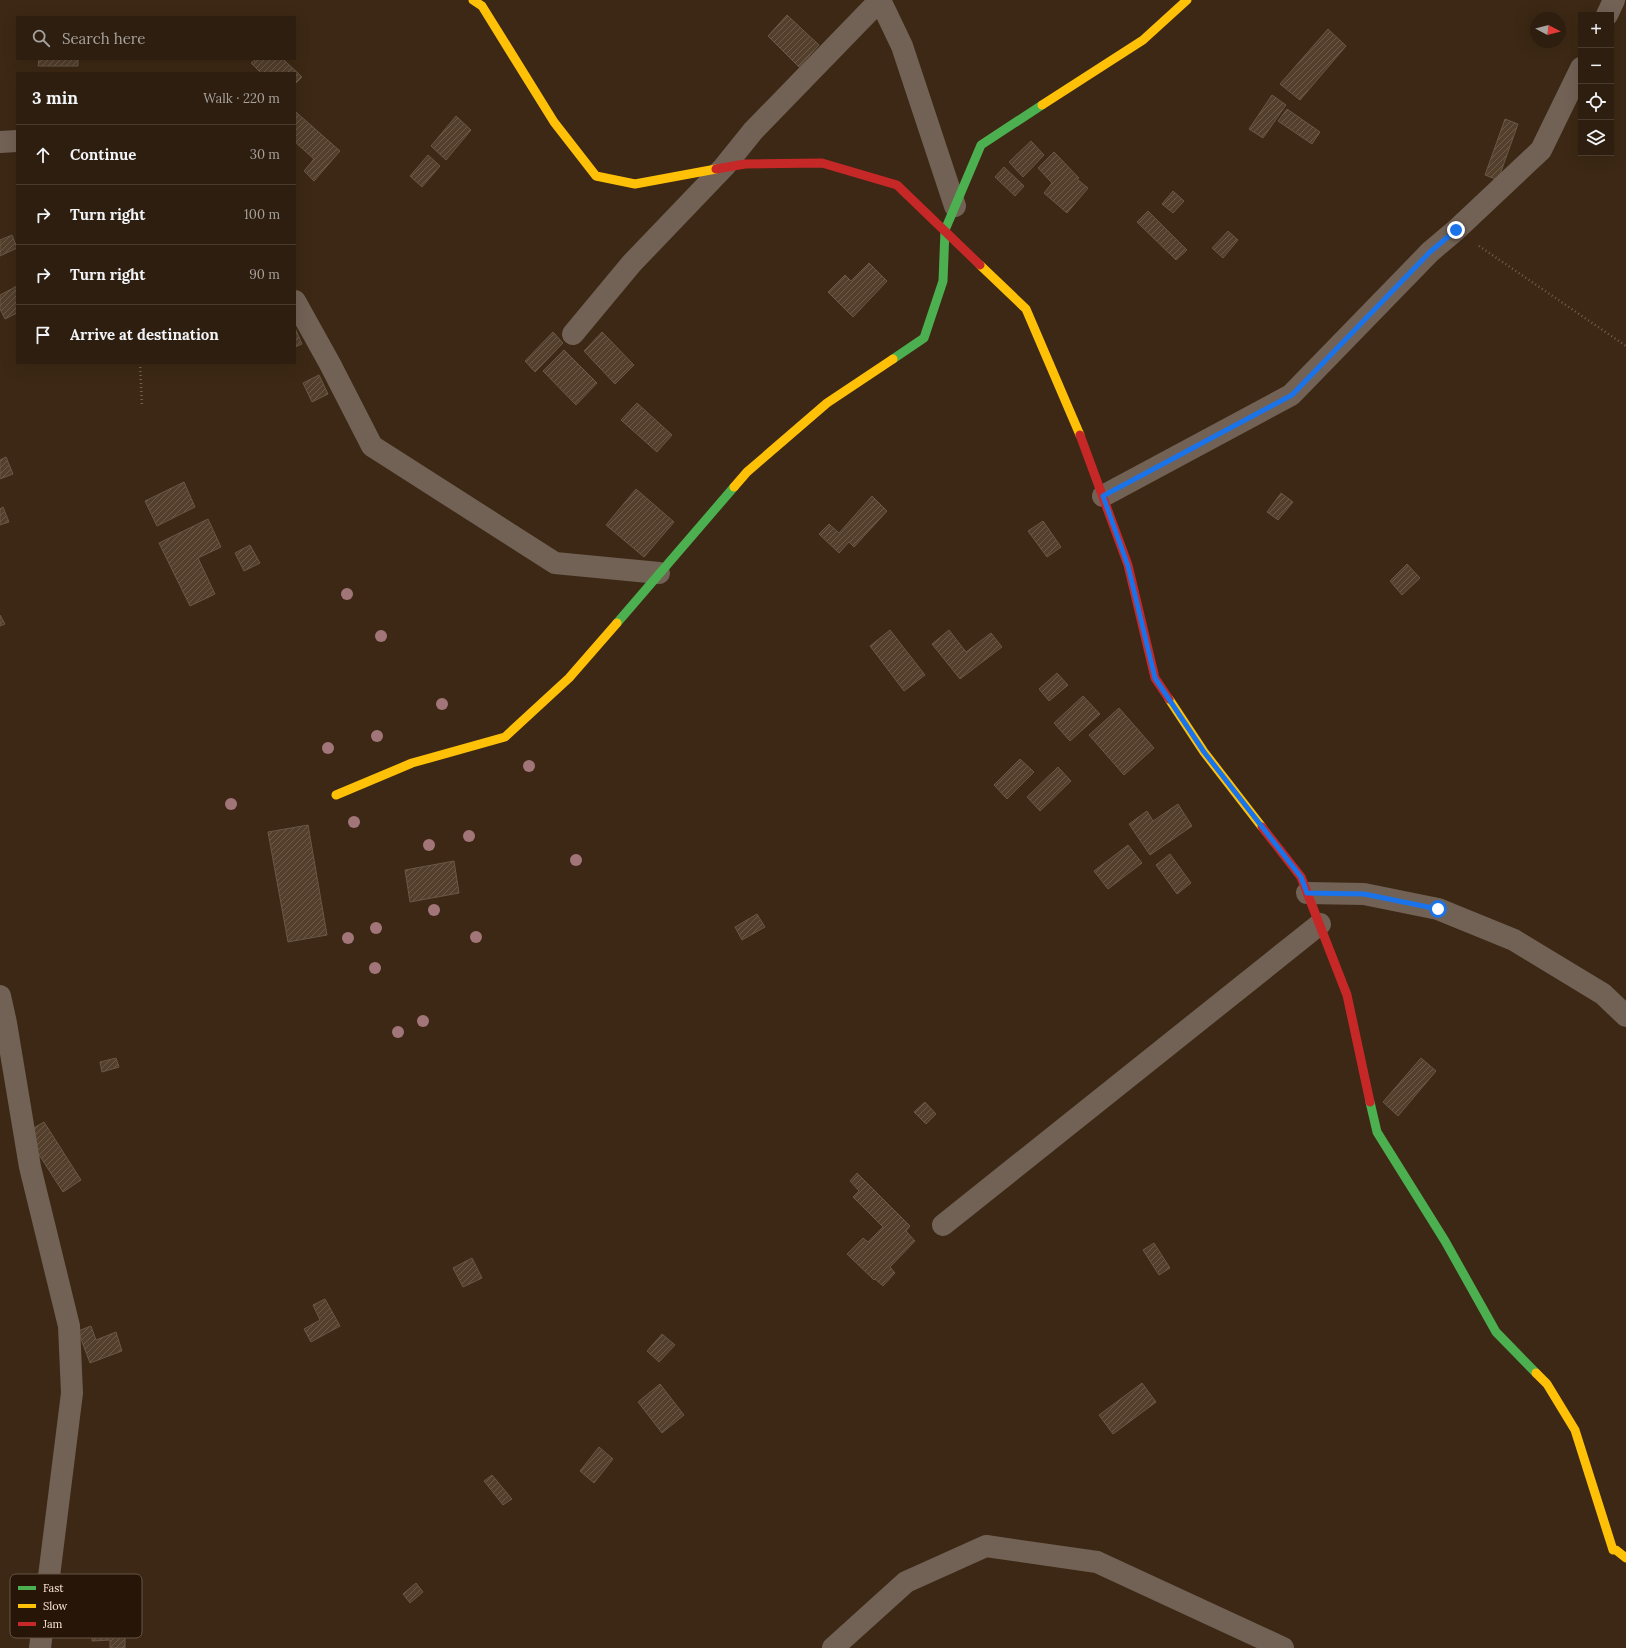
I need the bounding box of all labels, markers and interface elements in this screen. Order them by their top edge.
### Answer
north arrow [1530,12,1566,48]
map controls [1578,12,1614,156]
button: + [1578,12,1614,48]
search box [16,16,296,60]
icon: search [30,27,52,49]
text: Search here [62,29,145,48]
button: − [1578,48,1614,84]
button: locate [1578,84,1614,120]
text: 3 min [32,87,78,109]
text: Walk · 220 m [203,90,280,107]
button: layers [1578,120,1614,156]
icon: ahead [32,144,54,166]
text: Continue [70,145,136,164]
text: 30 m [250,146,280,163]
icon: right [32,204,54,226]
text: Turn right [70,205,146,224]
text: 100 m [244,206,280,223]
route end [1447,221,1465,239]
icon: right [32,264,54,286]
text: Turn right [70,265,146,284]
text: 90 m [249,266,280,283]
icon: arrive [32,324,54,346]
text: Arrive at destination [70,325,219,344]
route start [1429,900,1447,918]
legend [10,1574,142,1638]
text: Fast [43,1581,64,1595]
text: Slow [43,1599,68,1613]
text: Jam [42,1617,63,1631]

